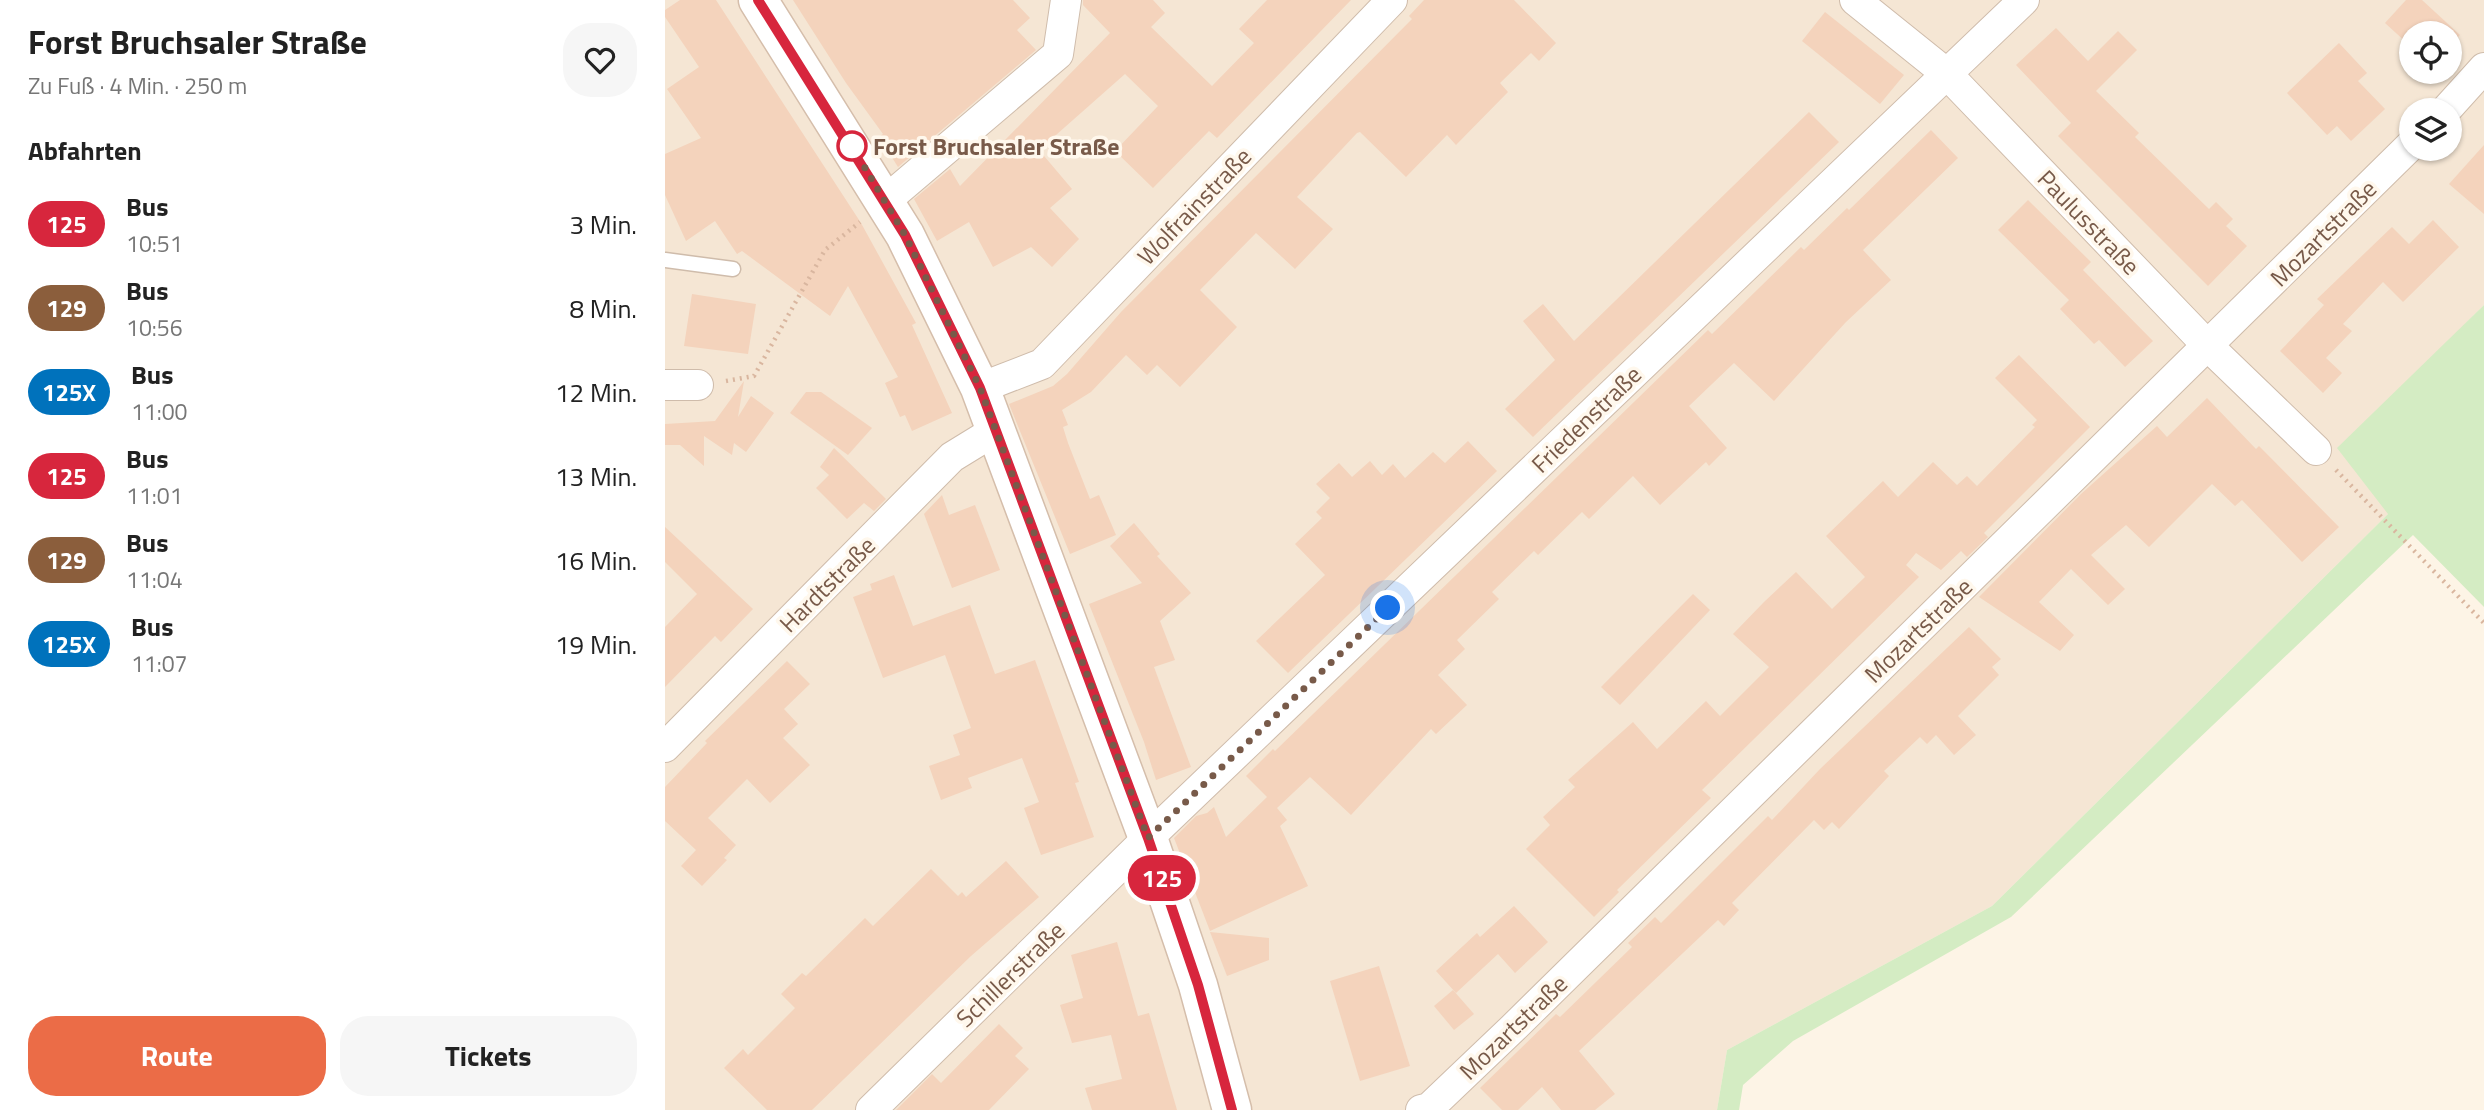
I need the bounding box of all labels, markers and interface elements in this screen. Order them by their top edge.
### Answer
text: Forst Bruchsaler Straße [28,17,367,67]
map controls [2399,21,2462,161]
button: locate [2399,21,2462,84]
button: heart [563,23,637,97]
text: Zu Fuß · 4 Min. · 250 m [28,68,247,103]
button: layers [2399,98,2462,161]
place label: Forst Bruchsaler Straße [873,128,1119,164]
text: Abfahrten [28,131,142,170]
marker: Forst Bruchsaler Straße [837,131,867,161]
street label: Wolfrainstraße [1129,139,1259,273]
street label: Paulusstraße [2029,161,2149,283]
street label: Mozartstraße [2261,171,2385,295]
text: Bus [126,187,168,226]
text: 3 Min. [570,205,637,244]
text: 125 [46,206,87,242]
text: 10:51 [126,226,183,261]
text: Bus [126,271,168,310]
text: 8 Min. [570,289,637,328]
text: 129 [46,290,87,326]
text: 10:56 [126,310,183,345]
text: Bus [131,355,173,394]
street label: Friedenstraße [1523,357,1649,481]
text: 12 Min. [555,373,637,412]
text: 125X [42,374,96,410]
text: 11:00 [131,394,188,429]
text: Bus [126,439,168,478]
text: 13 Min. [555,457,637,496]
text: 125 [46,458,87,494]
text: 11:01 [126,478,183,513]
text: Bus [126,523,168,562]
street label: Hardtstraße [771,528,883,640]
text: 16 Min. [555,541,637,580]
text: 129 [46,542,87,578]
text: 11:04 [126,562,183,597]
street label: Mozartstraße [1856,569,1980,691]
your location [1370,590,1405,625]
text: Bus [131,607,173,646]
text: 19 Min. [555,625,637,664]
text: 125X [42,626,96,662]
text: 11:07 [131,646,188,681]
line badge: 125 [1122,855,1202,901]
text: 125 [1142,860,1182,896]
street label: Schillerstraße [948,913,1072,1035]
street label: Mozartstraße [1451,966,1575,1088]
button: Route [28,1016,326,1096]
button: Tickets [340,1016,637,1096]

